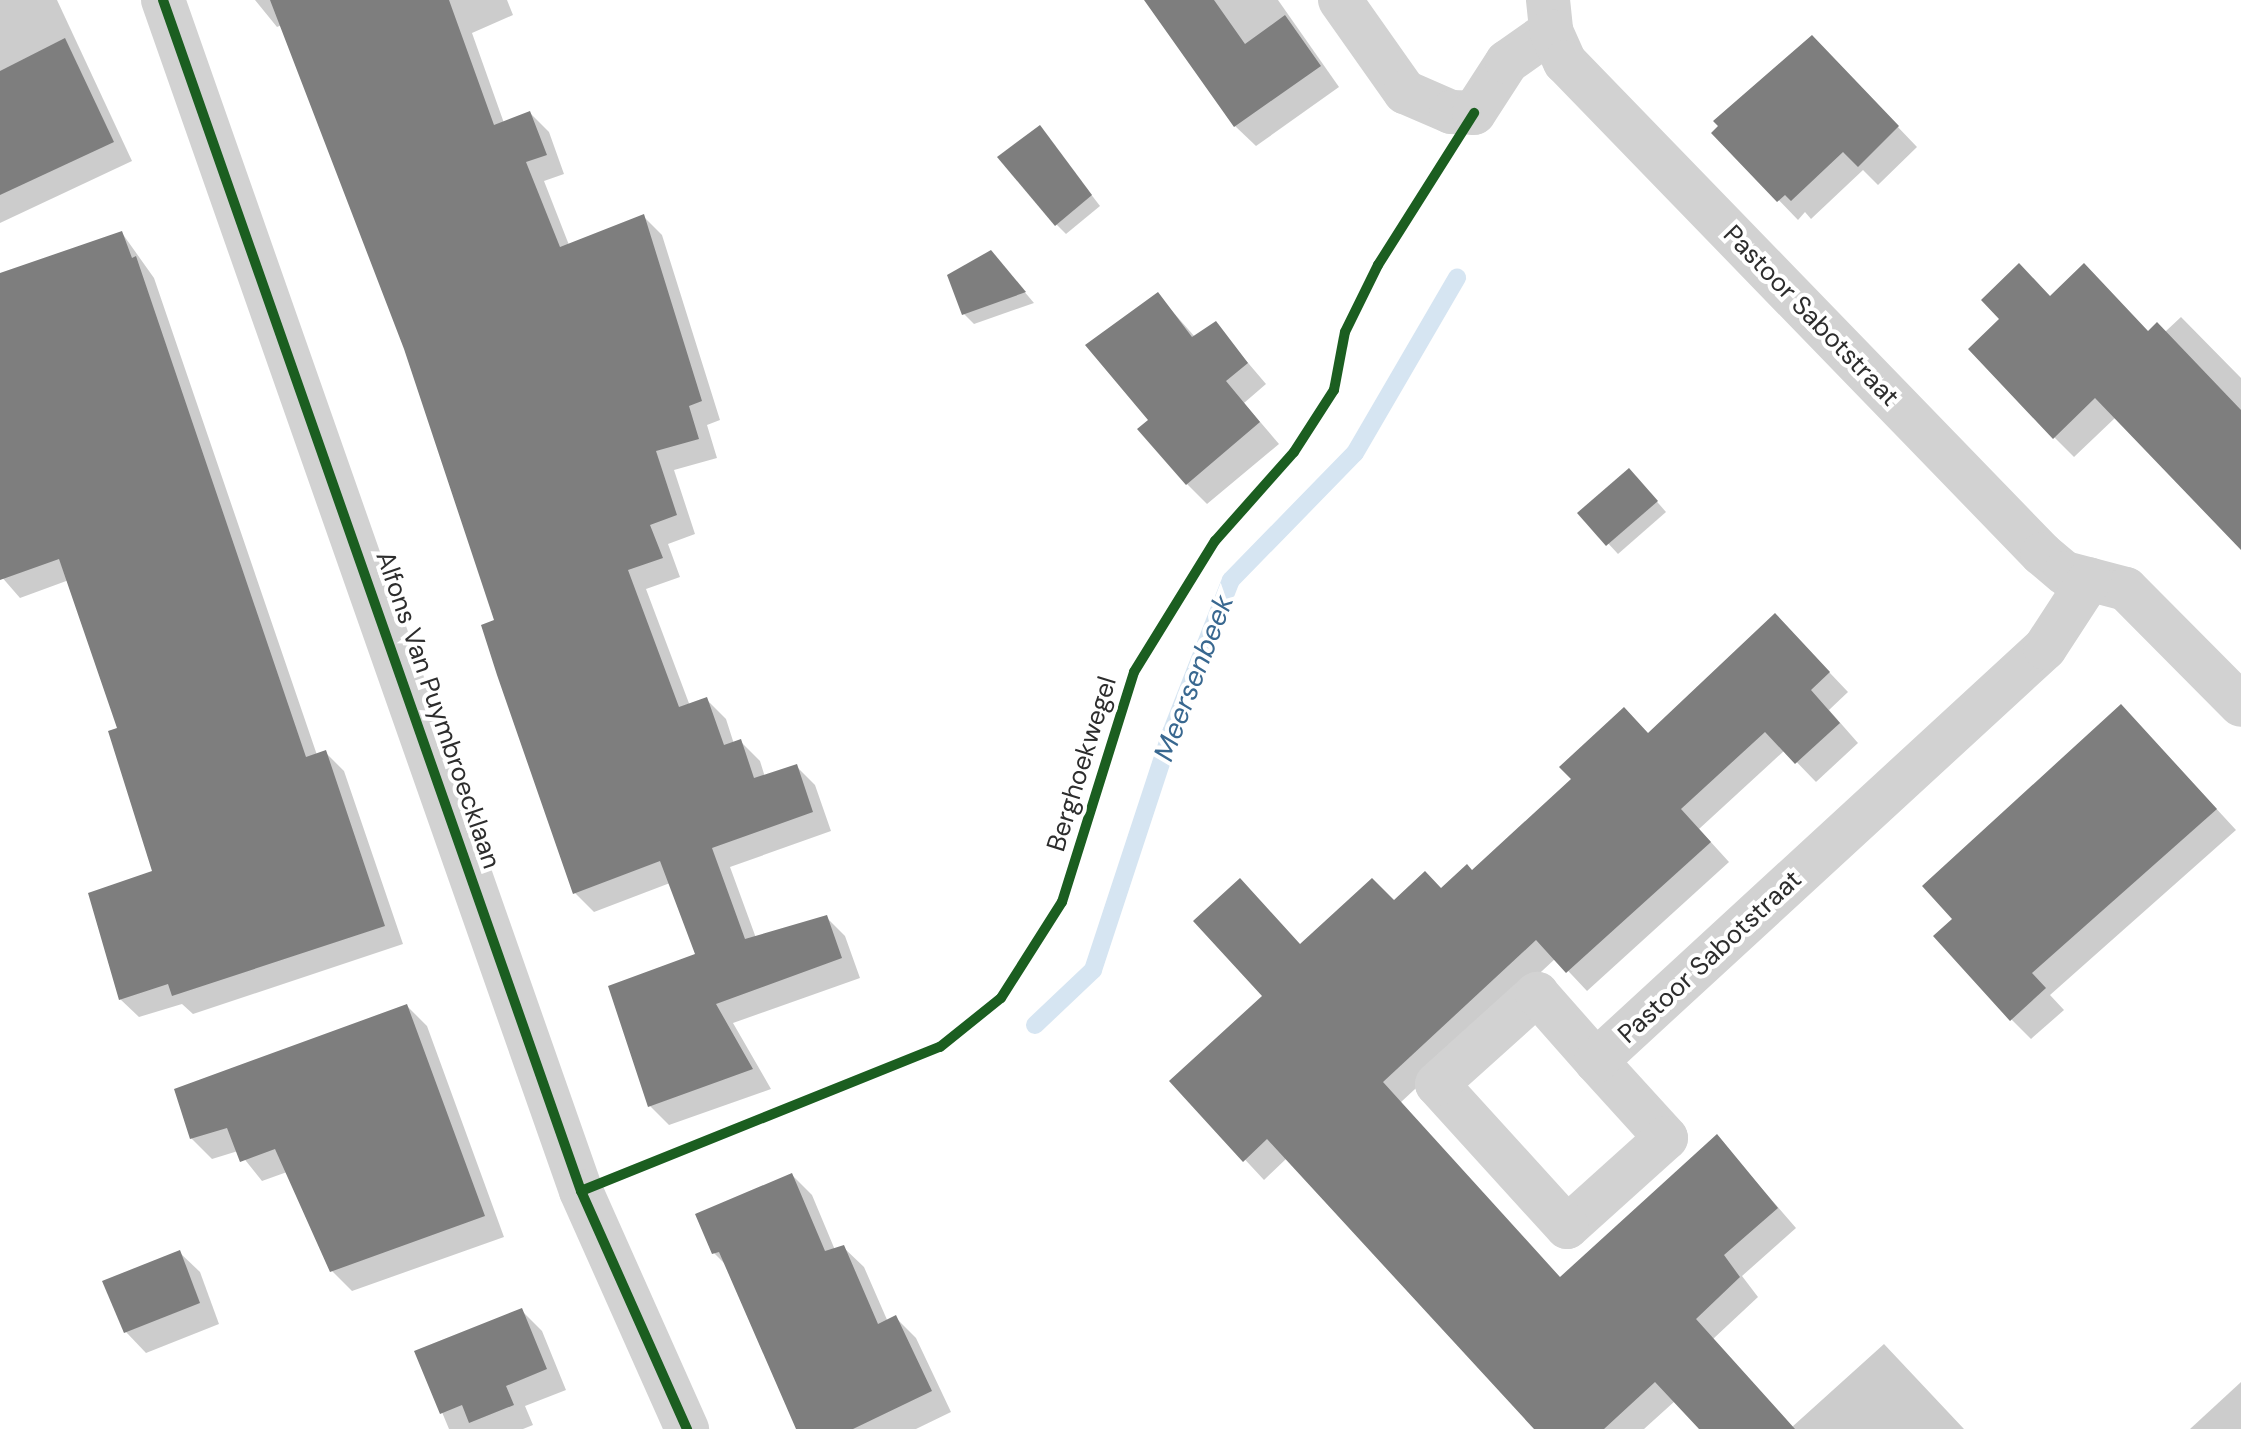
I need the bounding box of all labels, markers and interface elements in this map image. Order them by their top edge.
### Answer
street label: Pastoor Sabotstraat [1717,219,1905,413]
street label: Alfons Van Puymbroecklaan [369,547,507,873]
water label: Meersenbeek [1147,590,1241,766]
street label: Berghoekwegel [1041,673,1123,855]
street label: Pastoor Sabotstraat [1612,864,1808,1050]

